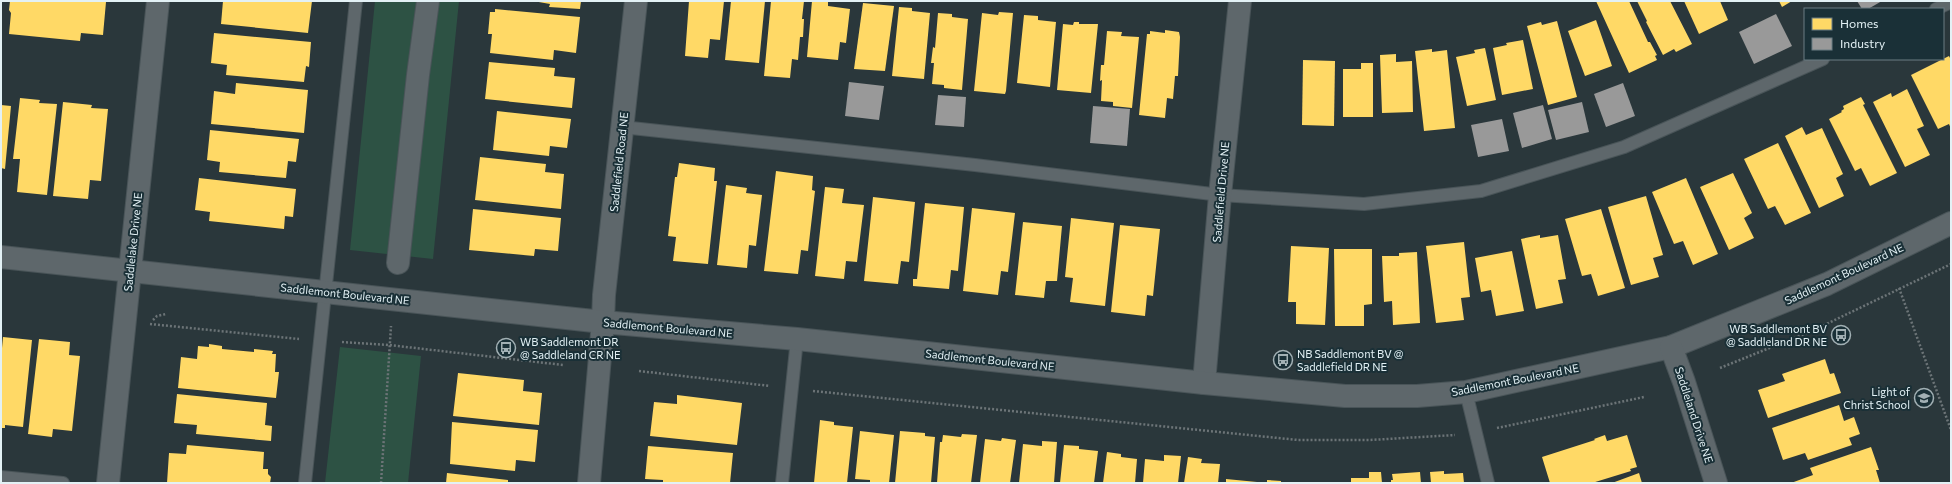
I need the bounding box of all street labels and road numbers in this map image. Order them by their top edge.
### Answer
street label: Saddlefield Road NE [607,111,630,212]
street label: Saddlefield Drive NE [1210,141,1231,243]
street label: Saddlelake Drive NE [121,192,144,292]
street label: Saddlemont Boulevard NE [1782,240,1905,307]
street label: Saddlemont Boulevard NE [280,280,410,307]
street label: Saddlemont Boulevard NE [603,315,733,340]
street label: Saddlemont Boulevard NE [925,346,1055,373]
street label: Saddlemont Boulevard NE [1450,361,1580,398]
street label: Saddleland Drive NE [1673,365,1716,465]

